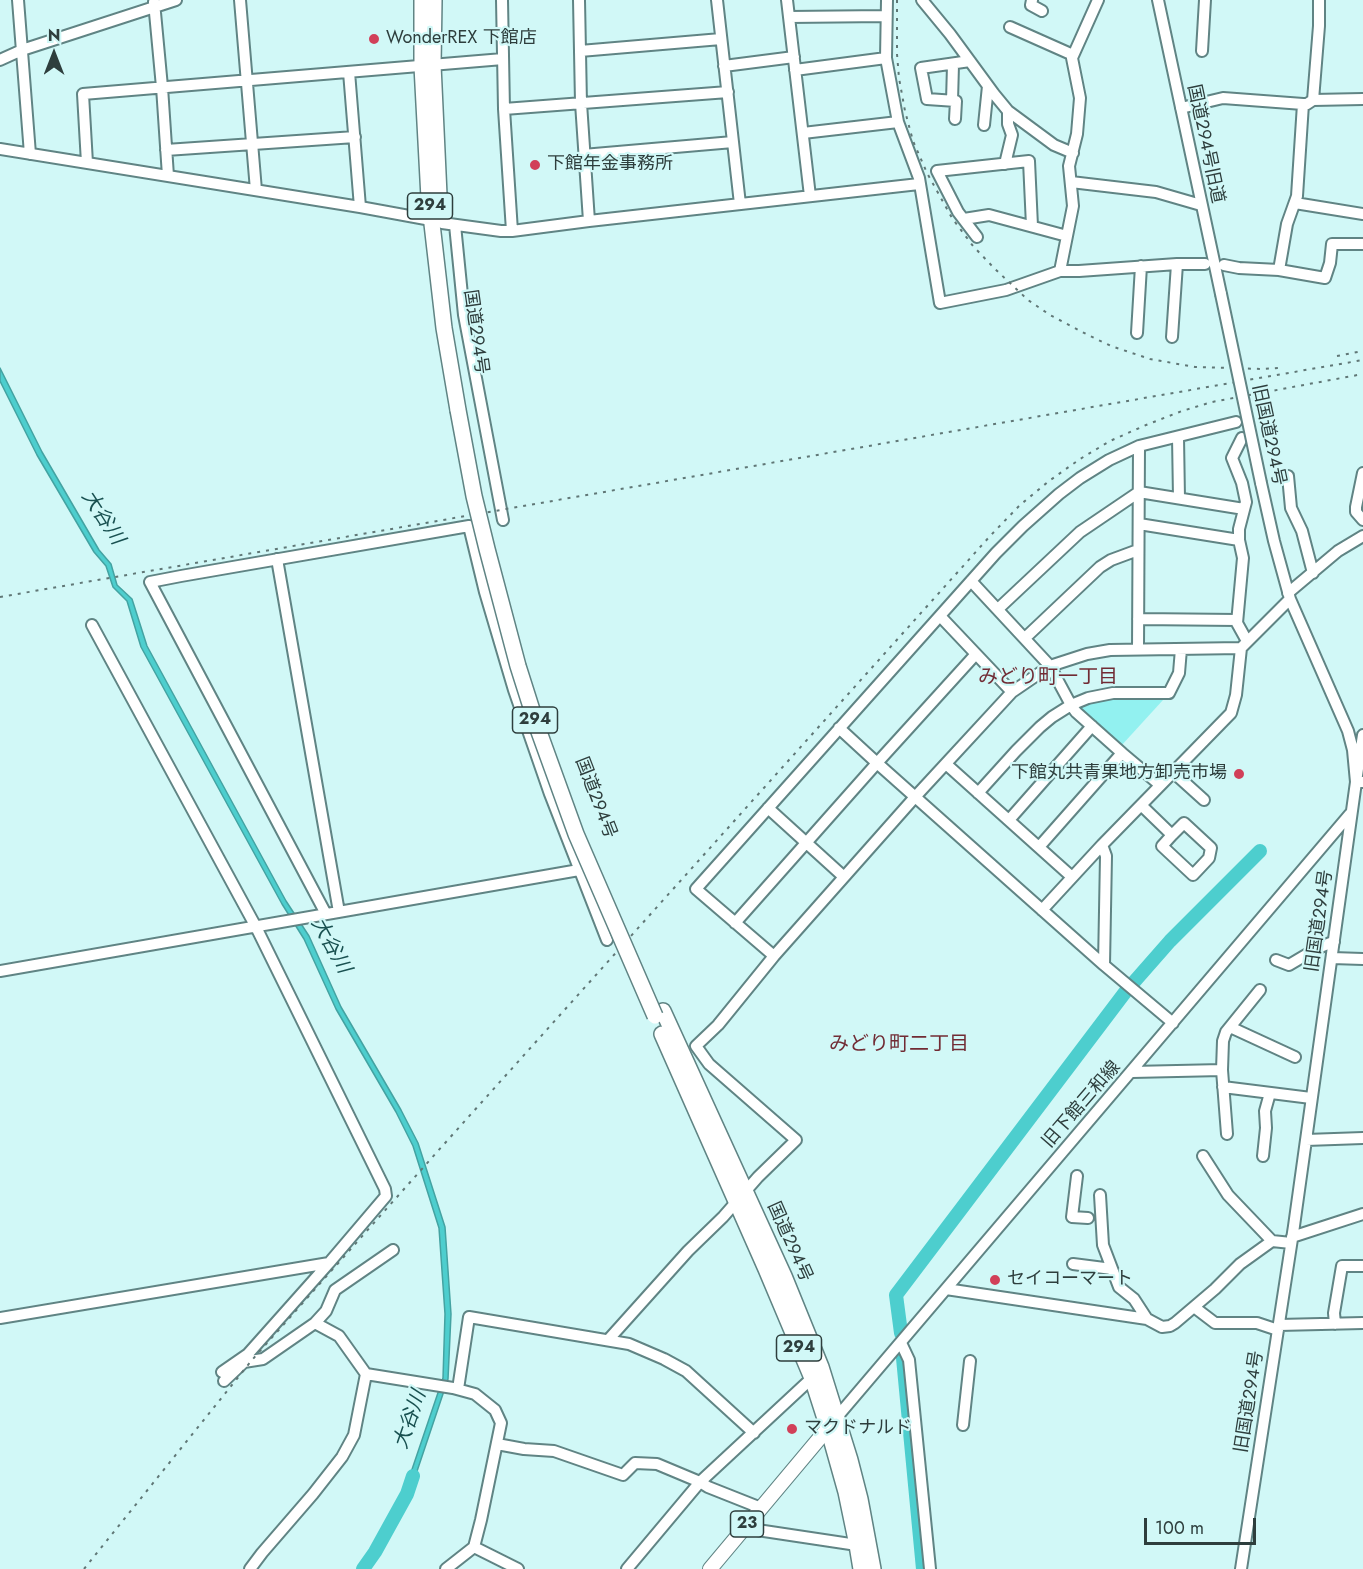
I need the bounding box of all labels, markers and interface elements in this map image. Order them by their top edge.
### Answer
north arrow [24,24,84,84]
text: N [48,24,60,47]
place label: WonderREX 下館店 [386,28,537,50]
marker: WonderREX 下館店 [367,32,381,46]
street label: 国道294号旧道 [1182,83,1228,205]
place label: 下館年金事務所 [547,154,673,176]
marker: 下館年金事務所 [528,158,542,172]
road number: 294 [408,193,452,219]
street label: 国道294号 [458,288,492,376]
street label: 旧国道294号 [1247,382,1289,488]
water label: 大谷川 [76,486,128,550]
district label: みどり町一丁目 [978,666,1118,690]
road number: 294 [512,707,558,733]
street label: 国道294号 [570,754,620,842]
place label: 下館丸共青果地方卸売市場 [1011,763,1227,785]
marker: 下館丸共青果地方卸売市場 [1232,767,1246,781]
street label: 旧国道294号 [1302,868,1338,974]
water label: 大谷川 [305,914,355,978]
district label: みどり町二丁目 [829,1033,969,1057]
street label: 旧下館三和線 [1038,1057,1126,1153]
street label: 国道294号 [762,1199,816,1285]
place label: セイコーマート [1007,1269,1133,1291]
marker: セイコーマート [988,1273,1002,1287]
road number: 294 [776,1335,822,1361]
street label: 旧国道294号 [1231,1349,1269,1455]
water label: 大谷川 [390,1388,432,1452]
place label: マクドナルド [804,1418,912,1440]
marker: マクドナルド [785,1422,799,1436]
scale bar [1147,1506,1260,1544]
road number: 23 [730,1511,764,1537]
text: 100 m [1155,1515,1204,1541]

